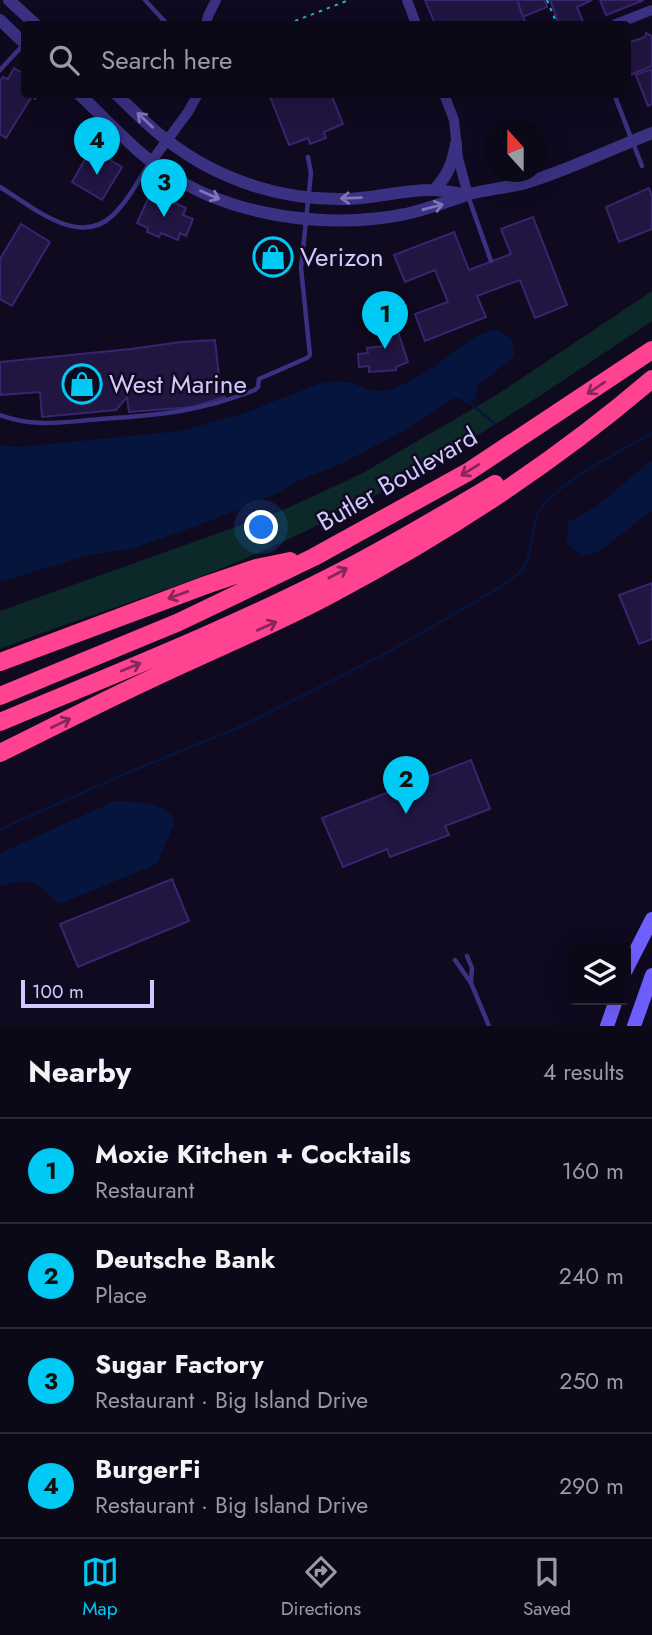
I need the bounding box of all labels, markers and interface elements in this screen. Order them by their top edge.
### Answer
search box [21,21,631,98]
icon: search [45,41,83,79]
text: Search here [101,41,233,79]
one-way arrow [137,112,154,129]
pin: 4 [74,117,120,175]
north arrow [484,119,547,182]
pin: 3 [141,159,187,217]
one-way arrow [199,189,220,202]
one-way arrow [340,192,363,205]
one-way arrow [421,200,444,213]
shop icon: Verizon [252,236,294,278]
place label: Verizon [300,238,384,276]
pin: 1 [362,291,408,349]
shop icon: West Marine [61,363,103,405]
place label: West Marine [109,365,247,403]
one-way arrow [587,381,606,395]
street label: Butler Boulevard [310,418,484,540]
one-way arrow [461,464,481,478]
your location [244,510,278,544]
one-way arrow [327,565,348,579]
one-way arrow [167,590,189,603]
one-way arrow [256,619,277,632]
one-way arrow [119,660,141,673]
one-way arrow [50,715,71,729]
pin: 2 [383,756,429,814]
map controls [568,942,631,1005]
button: layers [568,942,631,1005]
scale bar [21,977,154,1009]
text: 100 m [32,978,84,1005]
text: Nearby [28,1050,131,1093]
text: 4 results [543,1055,624,1089]
text: Moxie Kitchen + Cocktails [95,1135,411,1173]
text: 1 [45,1154,57,1188]
text: 160 m [562,1154,624,1188]
text: Restaurant [95,1173,194,1207]
text: Deutsche Bank [95,1240,276,1278]
text: 2 [43,1259,59,1293]
text: 240 m [559,1259,624,1293]
text: Place [95,1278,147,1312]
text: Sugar Factory [95,1345,264,1383]
text: 3 [44,1364,58,1398]
text: 250 m [559,1364,624,1398]
text: Restaurant · Big Island Drive [95,1383,368,1417]
text: BurgerFi [95,1450,201,1488]
text: 4 [43,1469,59,1503]
text: 290 m [559,1469,624,1503]
text: Restaurant · Big Island Drive [95,1488,368,1522]
tab: Map [81,1553,119,1622]
tab: Directions [281,1553,361,1622]
tab: Saved [523,1553,571,1622]

